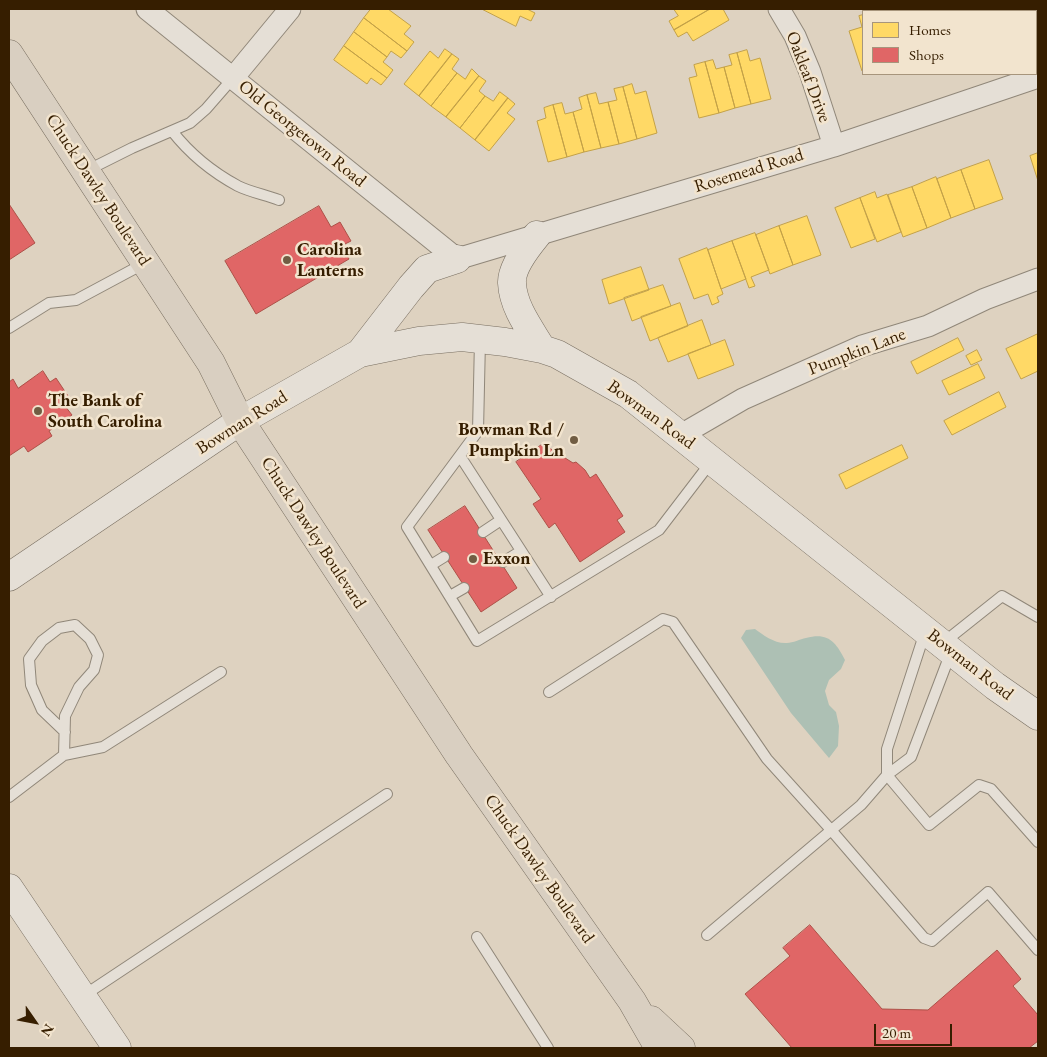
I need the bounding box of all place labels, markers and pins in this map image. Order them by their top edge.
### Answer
place label: Carolina Lanterns [297,239,364,282]
marker: Carolina Lanterns [281,254,293,266]
place label: The Bank of South Carolina [48,390,162,432]
marker: The Bank of South Carolina [32,405,44,417]
place label: Bowman Rd / Pumpkin Ln [458,419,564,462]
marker: Bowman Rd / Pumpkin Ln [568,434,580,446]
place label: Exxon [483,548,530,570]
marker: Exxon [467,553,479,565]

